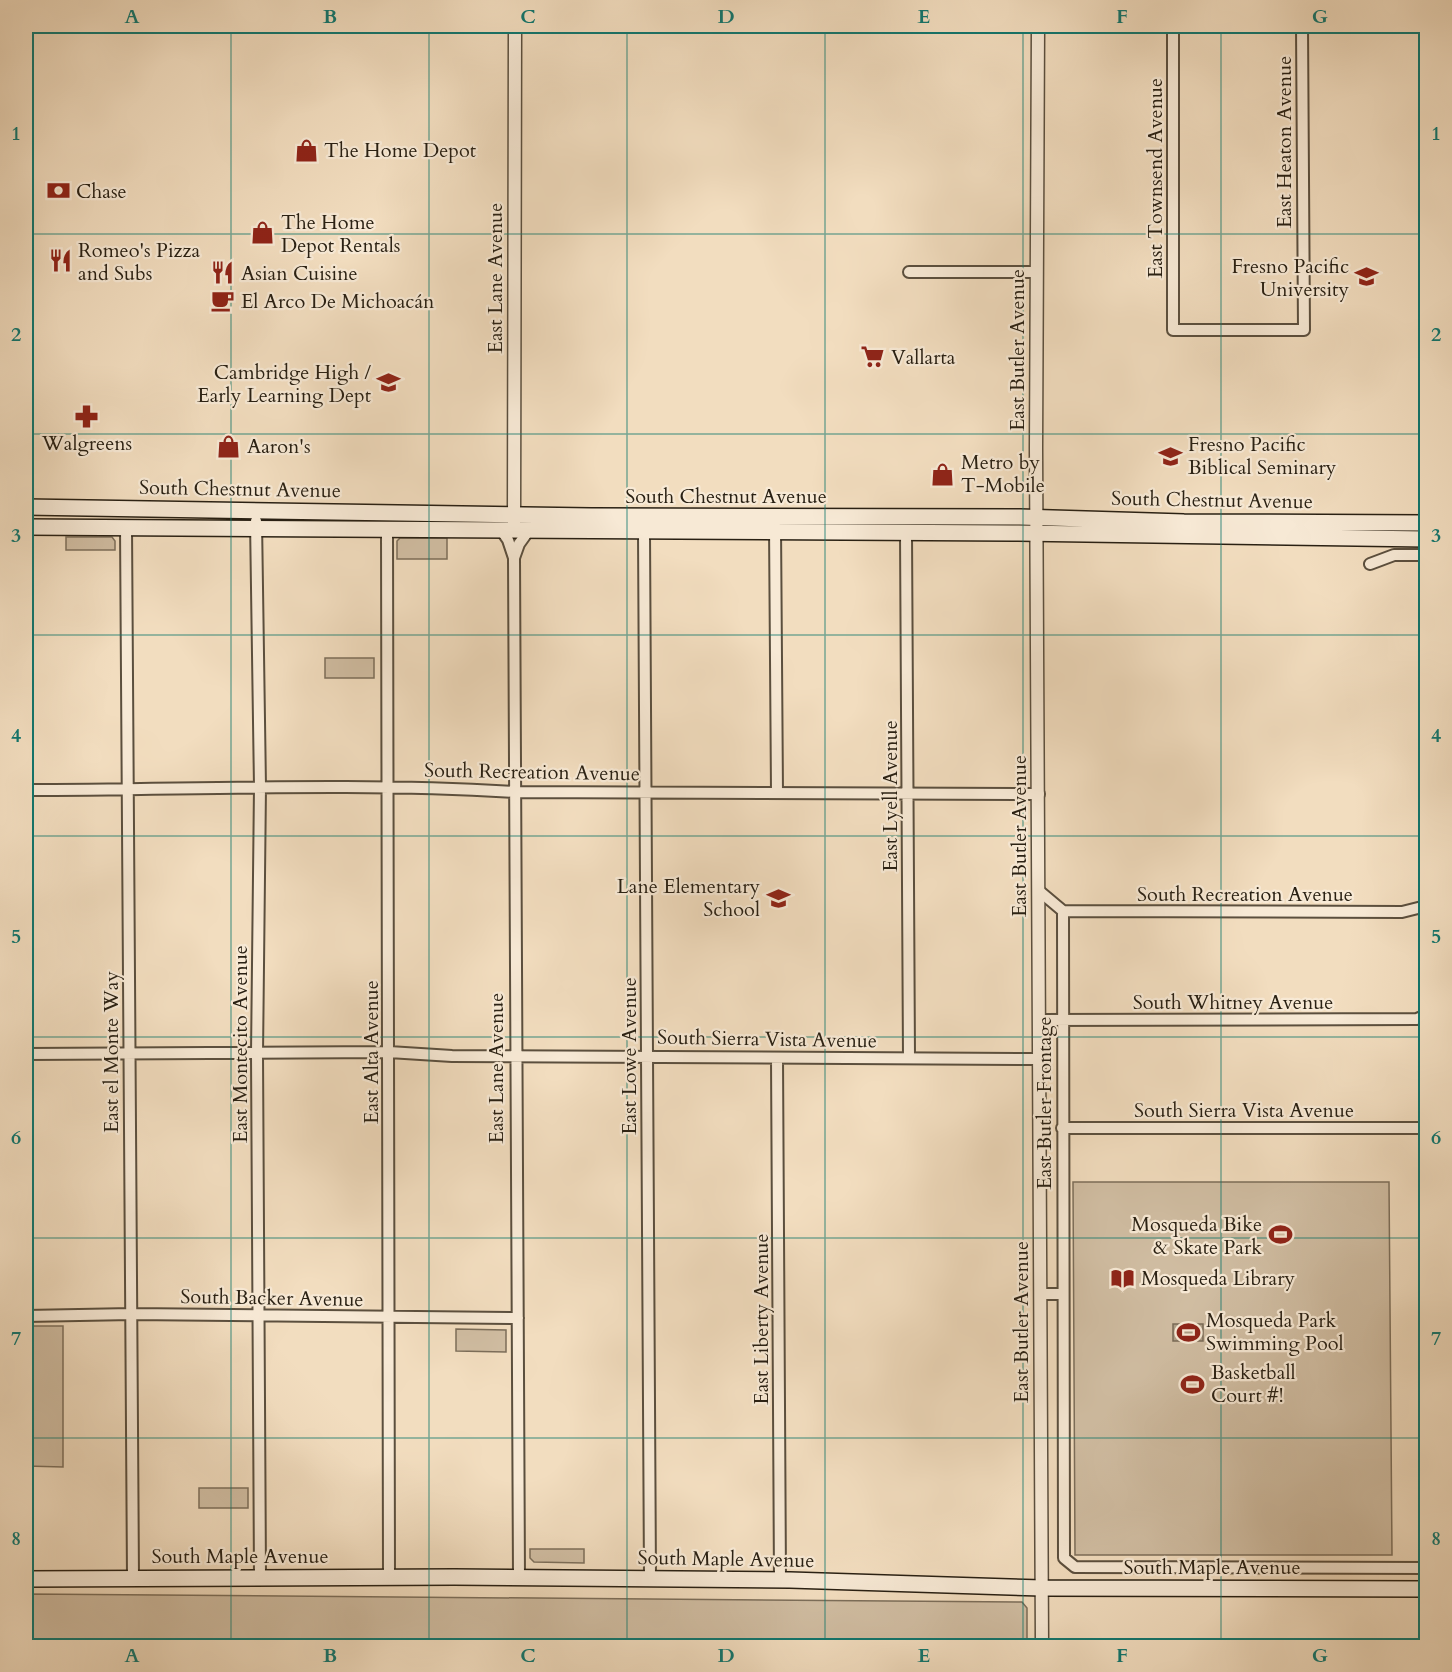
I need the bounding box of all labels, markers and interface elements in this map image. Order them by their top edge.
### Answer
text: A [124,3,140,30]
text: B [323,3,337,30]
text: C [520,3,536,30]
text: D [717,3,735,30]
text: E [918,3,930,30]
text: F [1116,3,1128,30]
text: G [1312,3,1328,30]
street label: East Heaton Avenue [1271,56,1298,228]
street label: East Townsend Avenue [1142,78,1169,278]
text: 1 [11,120,21,147]
text: 1 [1431,120,1441,147]
shop icon: The Home Depot [293,137,319,163]
place label: The Home Depot [324,137,477,164]
bank icon: Chase [45,178,71,204]
place label: Chase [76,178,127,205]
street label: East Lane Avenue [482,203,509,353]
place label: The Home Depot Rentals [281,209,401,259]
shop icon: The Home Depot Rentals [250,220,276,246]
place label: Romeo's Pizza and Subs [78,237,200,287]
restaurant icon: Romeo's Pizza and Subs [47,248,73,274]
place label: Fresno Pacific University [1231,253,1349,303]
restaurant icon: Asian Cuisine [210,260,236,286]
place label: Asian Cuisine [241,260,358,287]
school or university icon: Fresno Pacific University [1354,264,1380,290]
street label: East Butler Avenue [1004,269,1031,431]
cafe icon: El Arco De Michoacán [210,288,236,314]
place label: El Arco De Michoacán [241,288,435,315]
text: 2 [11,321,21,348]
text: 2 [1431,321,1441,348]
supermarket icon: Vallarta [860,344,886,370]
place label: Vallarta [891,344,956,371]
place label: Cambridge High / Early Learning Dept [197,359,372,409]
school or university icon: Cambridge High / Early Learning Dept [376,370,402,396]
pharmacy icon: Walgreens [74,403,100,429]
place label: Walgreens [41,430,132,457]
place label: Fresno Pacific Biblical Seminary [1188,431,1337,481]
shop icon: Aaron's [216,433,242,459]
place label: Aaron's [247,433,311,460]
school or university icon: Fresno Pacific Biblical Seminary [1157,443,1183,469]
place label: Metro by T-Mobile [961,449,1045,499]
shop icon: Metro by T-Mobile [930,461,956,487]
street label: South Chestnut Avenue [139,474,341,504]
street label: South Chestnut Avenue [625,483,827,510]
street label: South Chestnut Avenue [1111,485,1313,515]
text: 3 [11,522,21,549]
text: 3 [1431,522,1441,549]
street label: East Lyell Avenue [877,720,904,872]
text: 4 [11,722,21,749]
text: 4 [1431,722,1441,749]
street label: East Butler Avenue [1006,755,1033,917]
street label: South Recreation Avenue [424,757,640,787]
place label: Lane Elementary School [617,873,760,923]
street label: South Recreation Avenue [1137,881,1353,908]
school or university icon: Lane Elementary School [765,885,791,911]
text: 5 [11,923,21,950]
text: 5 [1431,923,1441,950]
street label: East Montecito Avenue [227,945,254,1143]
street label: East el Monte Way [98,971,125,1133]
street label: East Lowe Avenue [616,977,643,1135]
street label: East Alta Avenue [358,980,385,1124]
street label: South Whitney Avenue [1133,989,1333,1016]
street label: East Lane Avenue [483,993,510,1143]
street label: East Butler Frontage [1031,1016,1058,1190]
street label: South Sierra Vista Avenue [657,1024,877,1054]
street label: South Sierra Vista Avenue [1134,1097,1354,1124]
text: 6 [11,1124,21,1151]
text: 6 [1431,1124,1441,1151]
place label: Mosqueda Bike & Skate Park [1131,1211,1262,1261]
sports icon: Mosqueda Bike & Skate Park [1267,1222,1293,1248]
street label: East Liberty Avenue [748,1233,775,1405]
street label: East Butler Avenue [1008,1241,1035,1403]
library icon: Mosqueda Library [1110,1265,1136,1291]
place label: Mosqueda Library [1141,1265,1295,1292]
street label: South Backer Avenue [180,1283,364,1313]
place label: Mosqueda Park Swimming Pool [1206,1307,1344,1357]
sports icon: Mosqueda Park Swimming Pool [1175,1319,1201,1345]
text: 7 [11,1325,21,1352]
text: 7 [1431,1325,1441,1352]
place label: Basketball Court #! [1211,1359,1296,1409]
sports icon: Basketball Court #! [1180,1371,1206,1397]
text: 8 [11,1525,21,1552]
text: 8 [1431,1525,1441,1552]
street label: South Maple Avenue [152,1543,329,1570]
street label: South Maple Avenue [637,1544,815,1574]
street label: South Maple Avenue [1124,1554,1301,1581]
text: A [124,1642,140,1669]
text: B [323,1642,337,1669]
text: C [520,1642,536,1669]
text: D [717,1642,735,1669]
text: E [918,1642,930,1669]
text: F [1116,1642,1128,1669]
text: G [1312,1642,1328,1669]

